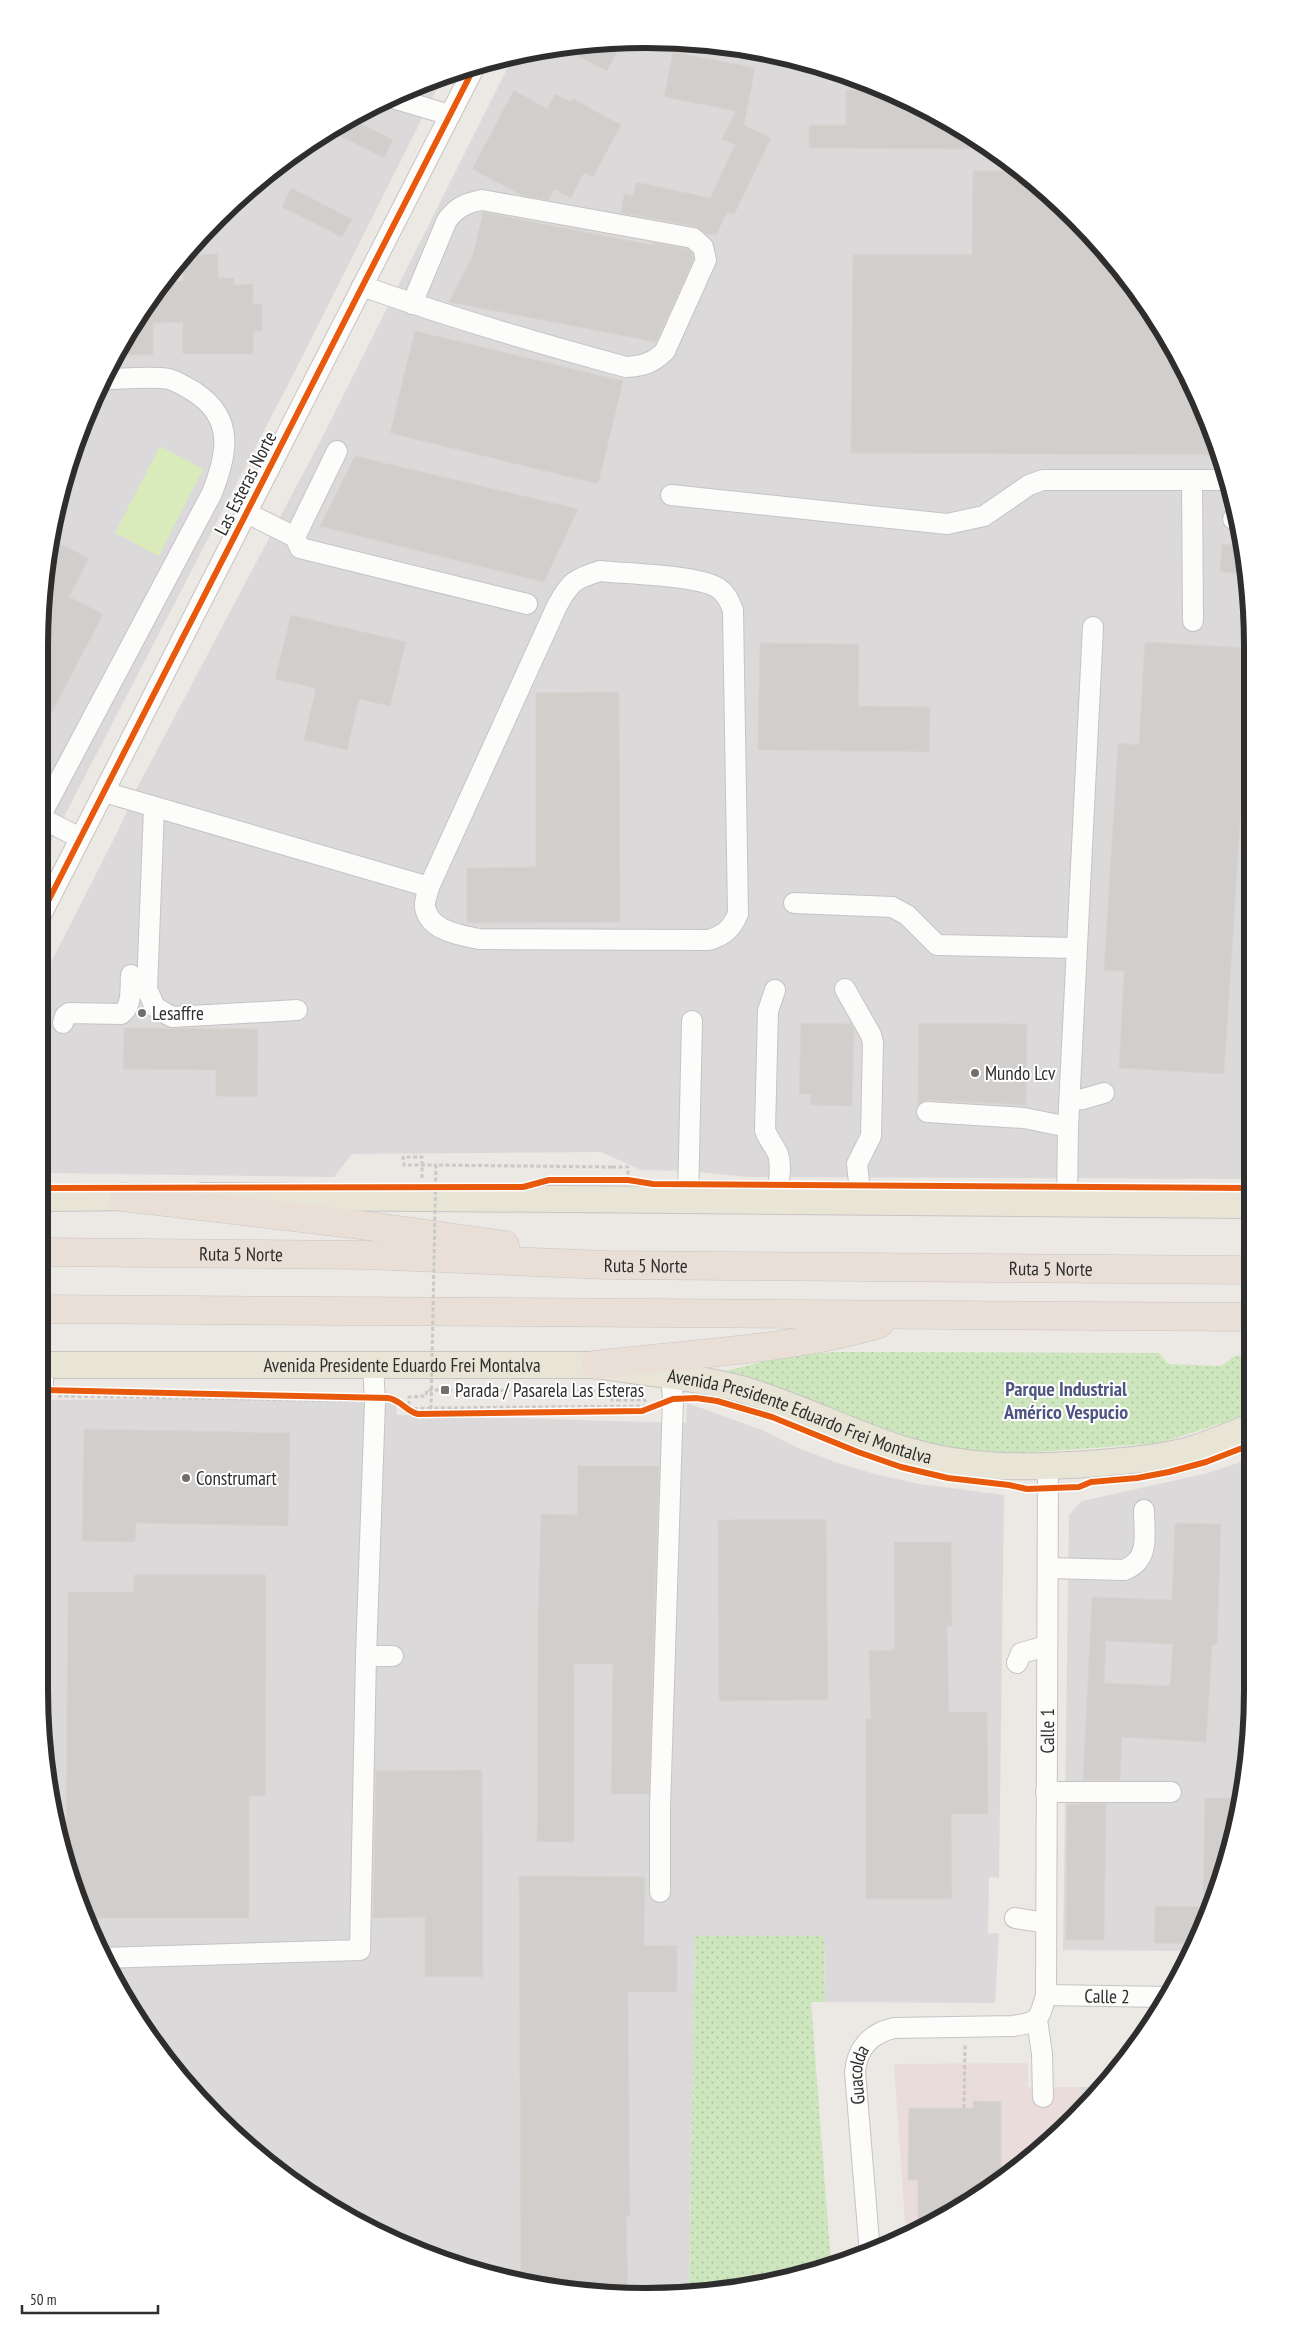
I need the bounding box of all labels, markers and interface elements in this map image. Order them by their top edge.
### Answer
street label: Las Esteras Norte [209,427,282,539]
place label: Lesaffre [152,1001,204,1025]
marker: Lesaffre [136,1007,148,1019]
place label: Mundo Lcv [985,1061,1056,1085]
marker: Mundo Lcv [969,1067,981,1079]
street label: Ruta 5 Norte [199,1241,283,1266]
street label: Ruta 5 Norte [604,1253,688,1278]
street label: Ruta 5 Norte [1009,1256,1093,1281]
street label: Avenida Presidente Eduardo Frei Montalva [263,1353,541,1377]
street label: Avenida Presidente Eduardo Frei Montalva [666,1363,934,1469]
district label: Parque Industrial Américo Vespucio [1003,1376,1128,1425]
place label: Parada / Pasarela Las Esteras [455,1378,644,1402]
marker: Parada / Pasarela Las Esteras [439,1384,451,1396]
place label: Construmart [196,1466,277,1490]
marker: Construmart [180,1472,192,1484]
street label: Calle 1 [1035,1708,1059,1754]
street label: Calle 2 [1084,1984,1130,2008]
street label: Guacolda [843,2040,874,2106]
scale bar [22,2282,159,2314]
text: 50 m [30,2290,56,2309]

